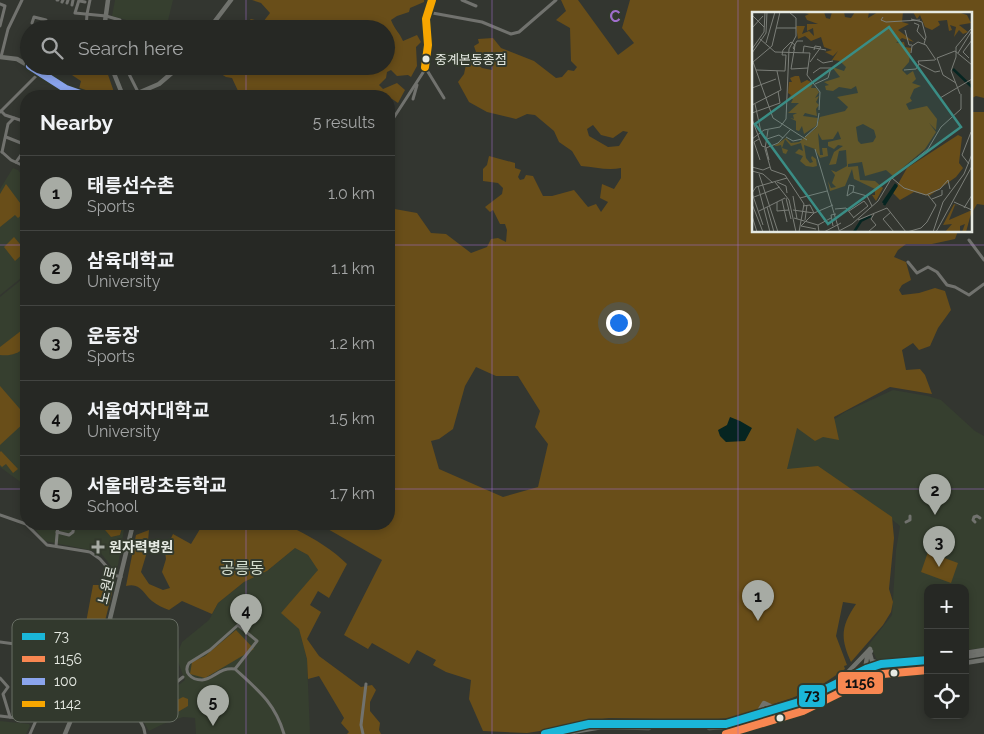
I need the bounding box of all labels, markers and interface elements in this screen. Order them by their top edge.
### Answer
text: C [610,7,621,26]
inset map [752,12,972,232]
search box [20,20,395,75]
icon: search [38,34,66,62]
text: Search here [78,37,184,59]
place label: 중계본동종점 [435,52,507,67]
marker: 중계본동종점 [421,54,431,64]
text: Nearby [40,110,113,135]
text: 5 results [313,113,375,132]
text: 태릉선수촌 [87,174,174,196]
text: 1 [52,184,60,203]
text: 1.0 km [328,184,375,203]
text: Sports [87,197,135,216]
text: 삼육대학교 [87,249,174,271]
text: 2 [51,259,61,278]
text: 1.1 km [331,259,375,278]
text: University [87,272,160,291]
your location [606,310,632,336]
text: 운동장 [87,324,139,346]
text: 3 [52,334,60,353]
text: 1.2 km [330,334,375,353]
text: Sports [87,347,135,366]
text: 서울여자대학교 [87,399,209,421]
text: 4 [51,409,61,428]
text: 1.5 km [329,409,375,428]
text: University [87,422,160,441]
text: 서울태랑초등학교 [87,474,227,496]
pin: 2 [919,474,951,515]
text: 5 [52,484,60,503]
text: 1.7 km [330,484,375,503]
text: School [87,497,138,516]
pin: 3 [923,526,955,567]
place label: 원자력병원 [109,539,173,555]
marker: 원자력병원 [91,540,105,554]
district label: 공릉동 [220,559,264,578]
street label: 노원로 [95,564,119,606]
pin: 1 [742,580,774,621]
map controls [924,584,969,719]
button: + [924,584,969,629]
pin: 4 [230,594,262,635]
legend [12,619,178,722]
text: 73 [54,628,69,644]
button: − [924,629,969,674]
text: 1156 [54,651,82,667]
unlabelled marker [889,668,899,678]
line badge: 1156 [837,671,884,695]
text: 100 [54,673,77,689]
button: locate [924,674,969,719]
text: 1156 [845,675,875,691]
line badge: 73 [798,684,826,708]
pin: 5 [197,685,229,726]
text: 73 [804,687,820,703]
text: 1142 [54,696,81,712]
unlabelled marker [775,713,785,723]

